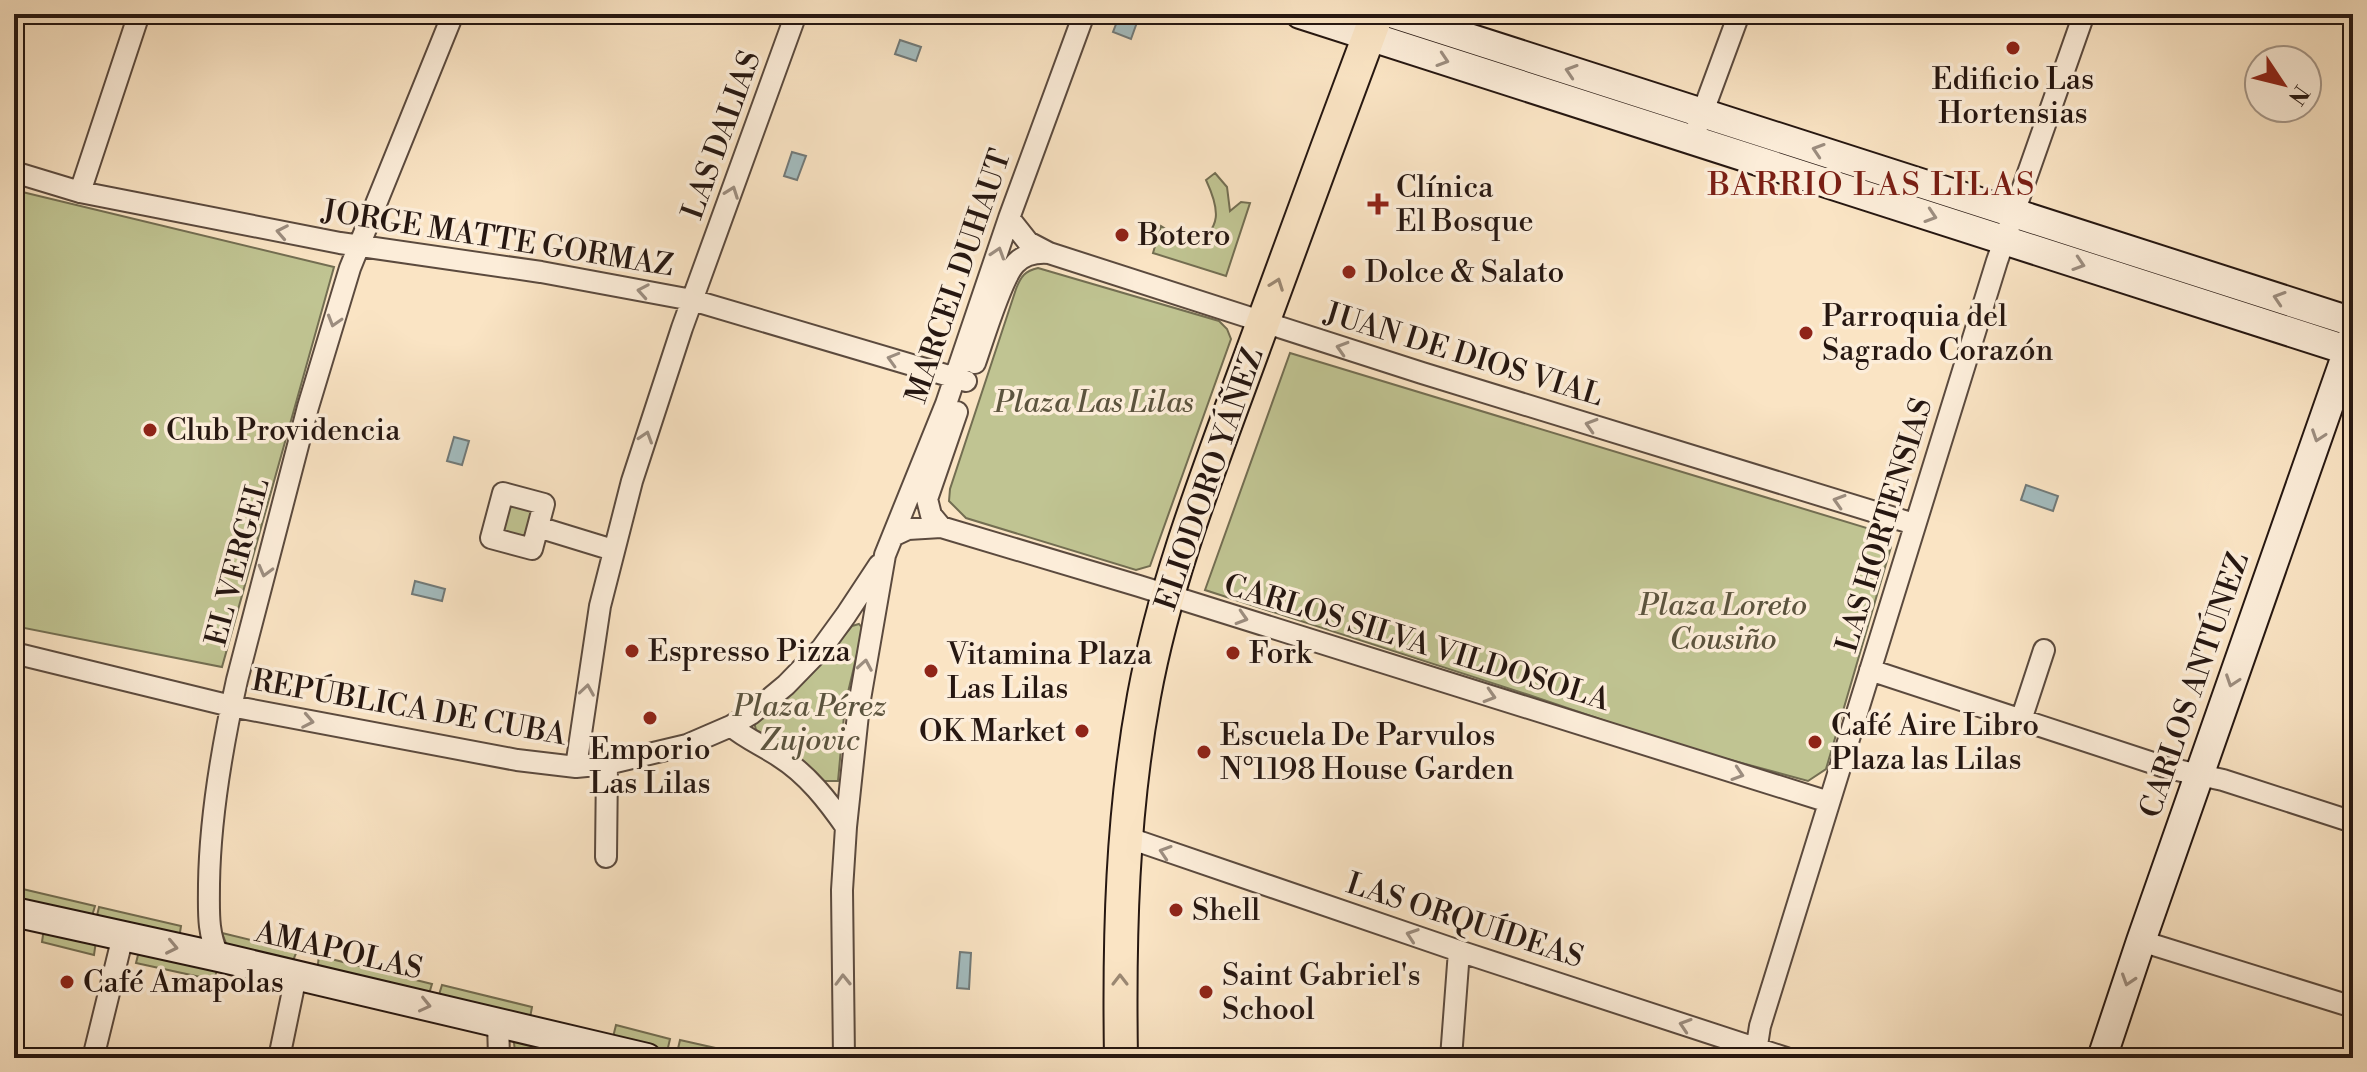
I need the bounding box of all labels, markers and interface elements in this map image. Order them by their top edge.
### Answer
marker: Edificio Las Hortensias [2004,39,2022,57]
north arrow [2243,44,2323,124]
street label: LAS DALIAS [674,46,770,225]
one-way arrow [1436,51,1449,67]
place label: Edificio Las Hortensias [1932,61,2094,133]
one-way arrow [1564,64,1578,80]
text: N [2282,80,2314,110]
street label: MARCEL DUHAUT [898,144,1020,408]
one-way arrow [1812,144,1826,160]
district label: BARRIO LAS LILAS [1707,165,2036,205]
place label: Clínica El Bosque [1396,169,1534,241]
one-way arrow [722,185,739,199]
street label: JORGE MATTE GORMAZ [318,192,676,286]
marker: Clínica El Bosque [1367,193,1389,215]
one-way arrow [1923,207,1937,223]
place label: Botero [1137,217,1231,255]
one-way arrow [276,224,289,241]
marker: Botero [1113,226,1131,244]
one-way arrow [988,247,1004,261]
place label: Dolce & Salato [1365,254,1564,292]
one-way arrow [2072,255,2085,271]
marker: Dolce & Salato [1340,263,1358,281]
one-way arrow [1267,278,1284,292]
one-way arrow [636,284,649,301]
one-way arrow [2272,292,2286,308]
street label: JUAN DE DIOS VIAL [1319,294,1607,415]
place label: Parroquia del Sagrado Corazón [1822,298,2054,370]
one-way arrow [327,313,343,327]
marker: Parroquia del Sagrado Corazón [1797,324,1815,342]
one-way arrow [1336,341,1350,357]
street label: ELIODORO YÁÑEZ [1145,343,1273,615]
one-way arrow [887,352,901,368]
park label: Plaza Las Lilas [993,384,1194,422]
street label: LAS HORTENSIAS [1828,394,1942,657]
place label: Club Providencia [166,412,401,450]
one-way arrow [1584,418,1598,434]
marker: Club Providencia [141,421,159,439]
one-way arrow [2311,428,2327,442]
one-way arrow [636,431,652,445]
street label: EL VERGEL [197,474,279,650]
one-way arrow [1833,495,1847,511]
street label: CARLOS ANTÚNEZ [2130,547,2258,823]
one-way arrow [258,564,275,578]
street label: CARLOS SILVA VILDOSOLA [1219,566,1615,720]
park label: Plaza Loreto Cousiño [1638,587,1807,659]
one-way arrow [1235,609,1249,625]
place label: Espresso Pizza [648,633,852,671]
place label: Fork [1249,635,1313,673]
place label: Vitamina Plaza Las Lilas [946,636,1153,708]
marker: Espresso Pizza [623,642,641,660]
marker: Fork [1224,644,1242,662]
one-way arrow [856,659,873,672]
street label: REPÚBLICA DE CUBA [249,660,571,755]
marker: Vitamina Plaza Las Lilas [922,662,940,680]
one-way arrow [2225,673,2242,687]
one-way arrow [578,683,595,697]
one-way arrow [1483,687,1497,703]
park label: Plaza Pérez Zujovic [732,688,887,760]
place label: Café Aire Libro Plaza las Lilas [1831,707,2039,779]
marker: Emporio Las Lilas [641,709,659,727]
one-way arrow [301,711,314,728]
place label: OK Market [919,713,1066,751]
place label: Escuela De Parvulos N°1198 House Garden [1220,717,1514,789]
marker: OK Market [1073,722,1091,740]
place label: Emporio Las Lilas [589,731,711,803]
marker: Café Aire Libro Plaza las Lilas [1806,733,1824,751]
marker: Escuela De Parvulos N°1198 House Garden [1195,743,1213,761]
one-way arrow [1731,765,1745,781]
one-way arrow [1159,845,1173,861]
street label: LAS ORQUÍDEAS [1341,863,1589,977]
place label: Shell [1192,892,1260,930]
marker: Shell [1167,901,1185,919]
street label: AMAPOLAS [251,913,426,989]
one-way arrow [1405,928,1419,944]
one-way arrow [165,938,178,955]
place label: Saint Gabriel's School [1222,957,1421,1029]
place label: Café Amapolas [83,964,284,1002]
one-way arrow [2122,972,2138,986]
marker: Café Amapolas [58,973,76,991]
one-way arrow [835,973,852,986]
one-way arrow [1111,973,1129,986]
marker: Saint Gabriel's School [1197,983,1215,1001]
one-way arrow [418,996,432,1013]
one-way arrow [1679,1018,1693,1034]

